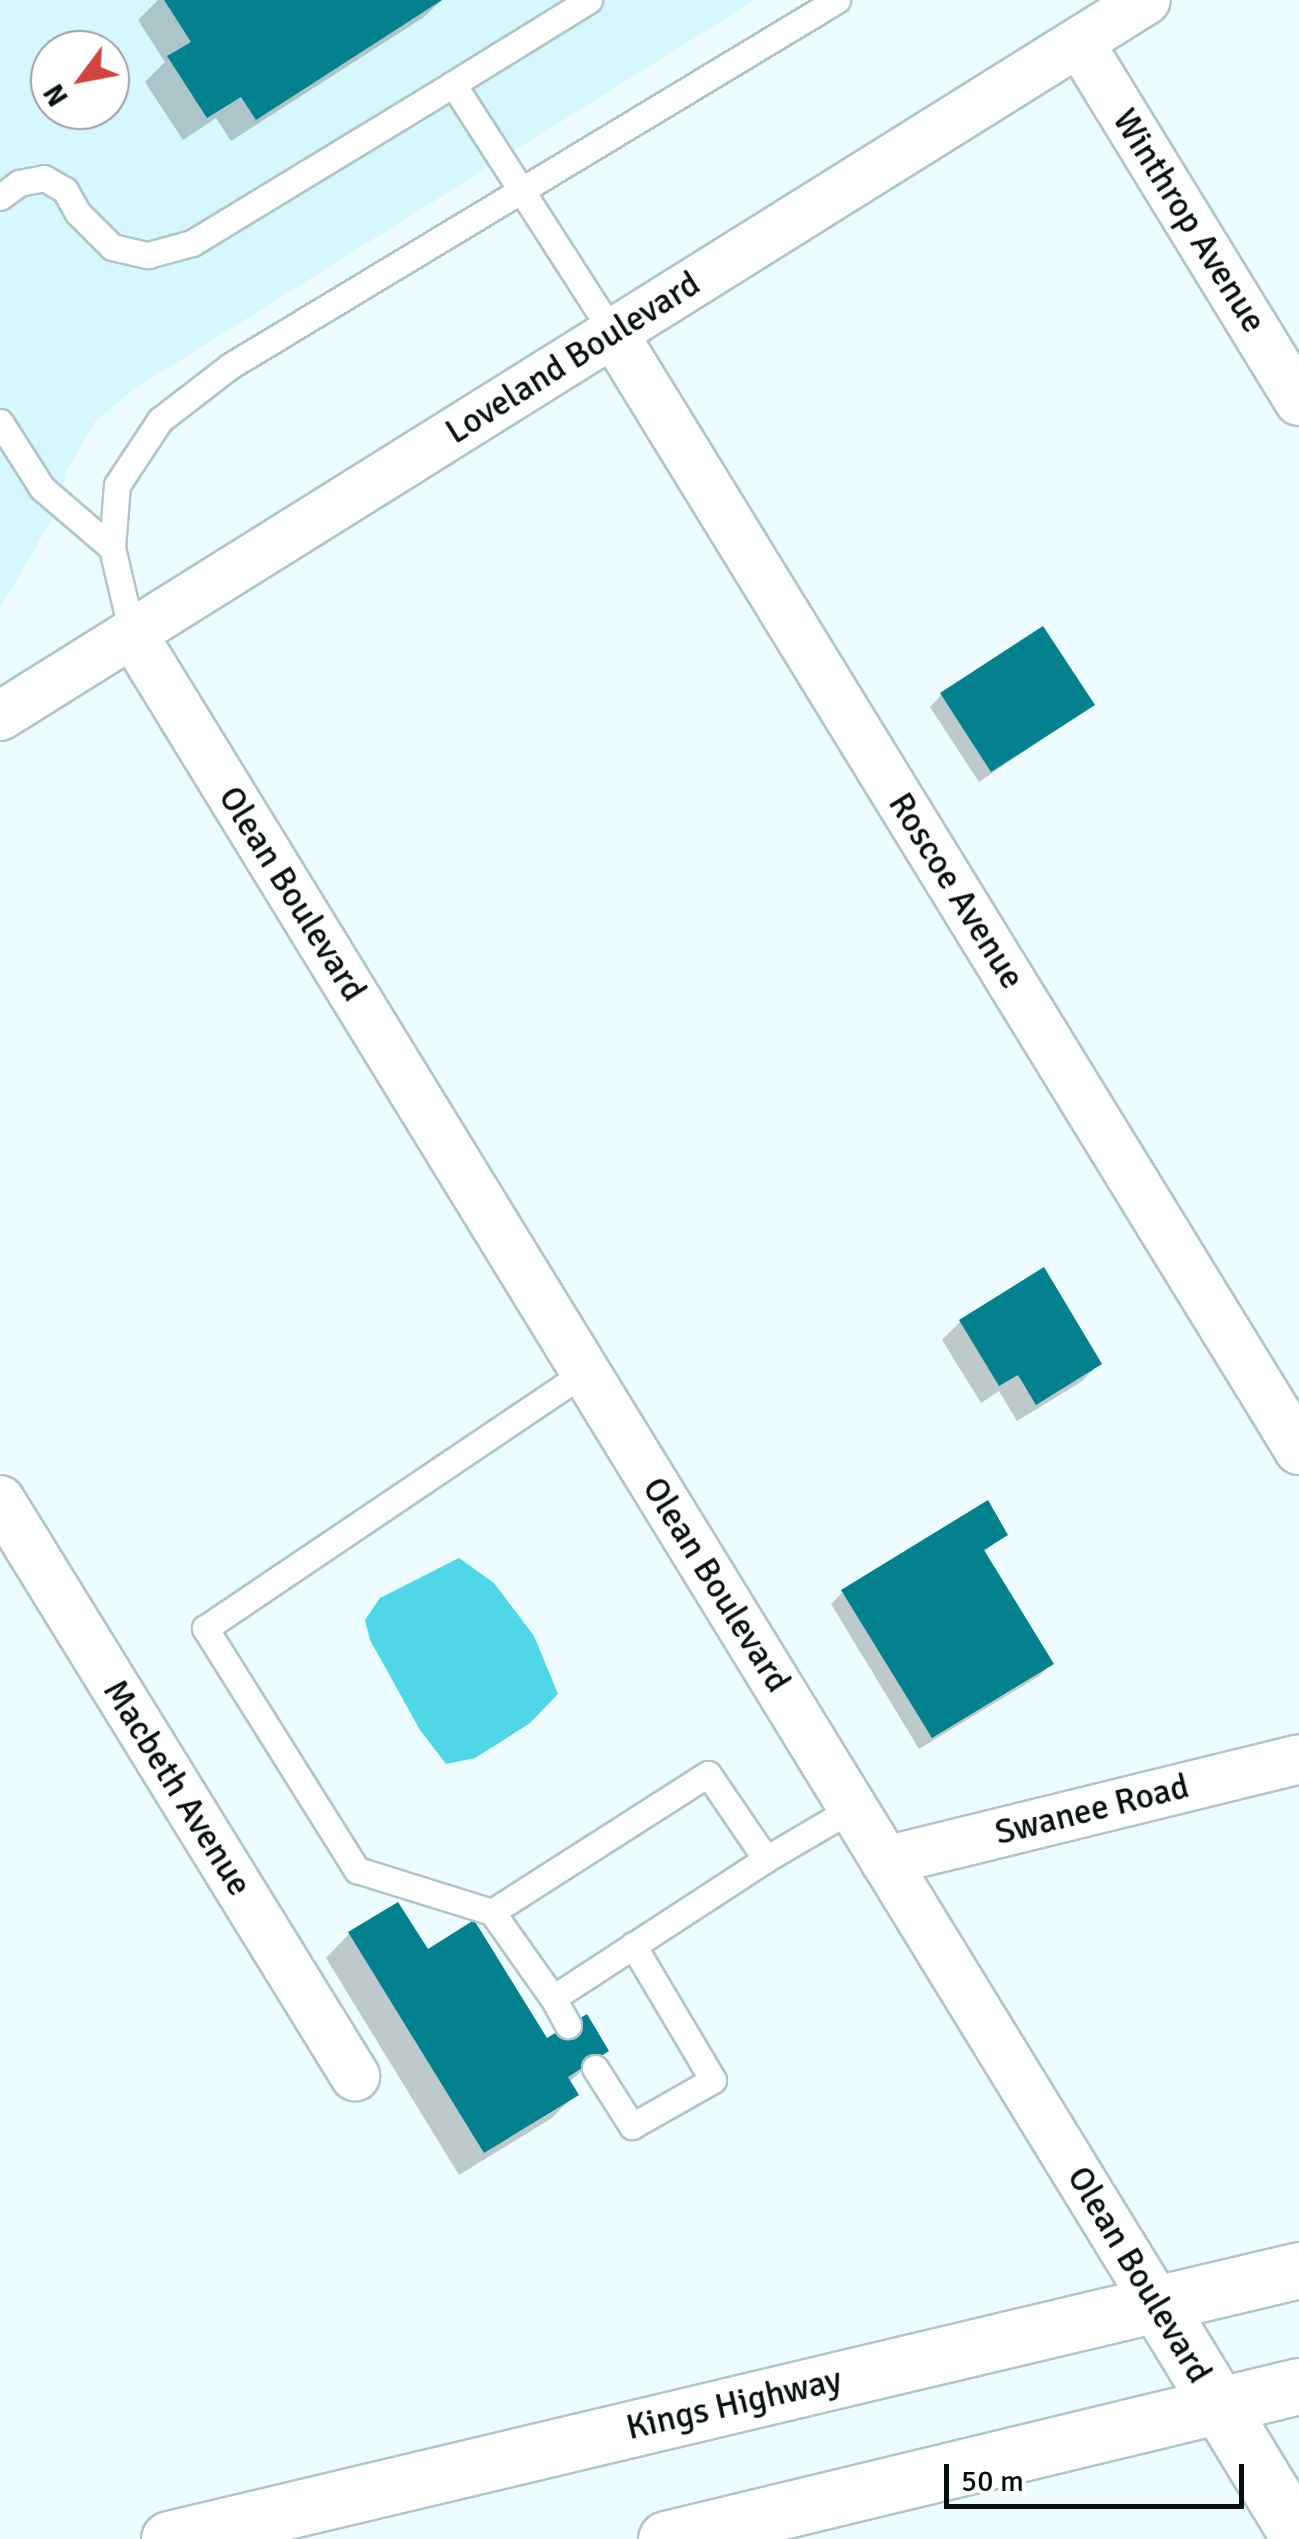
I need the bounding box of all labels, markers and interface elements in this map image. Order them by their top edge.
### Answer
north arrow [30,30,130,130]
text: N [37,78,76,112]
street label: Winthrop Avenue [1103,101,1275,341]
street label: Loveland Boulevard [438,263,708,453]
street label: Olean Boulevard [209,779,375,1009]
street label: Roscoe Avenue [879,785,1033,997]
street label: Olean Boulevard [633,1470,799,1700]
street label: Macbeth Avenue [94,1672,260,1904]
street label: Swanee Road [991,1766,1193,1854]
street label: Olean Boulevard [1058,2159,1220,2391]
street label: Kings Highway [622,2359,846,2449]
scale bar [949,2444,1249,2506]
text: 50 m [961,2463,1024,2500]

